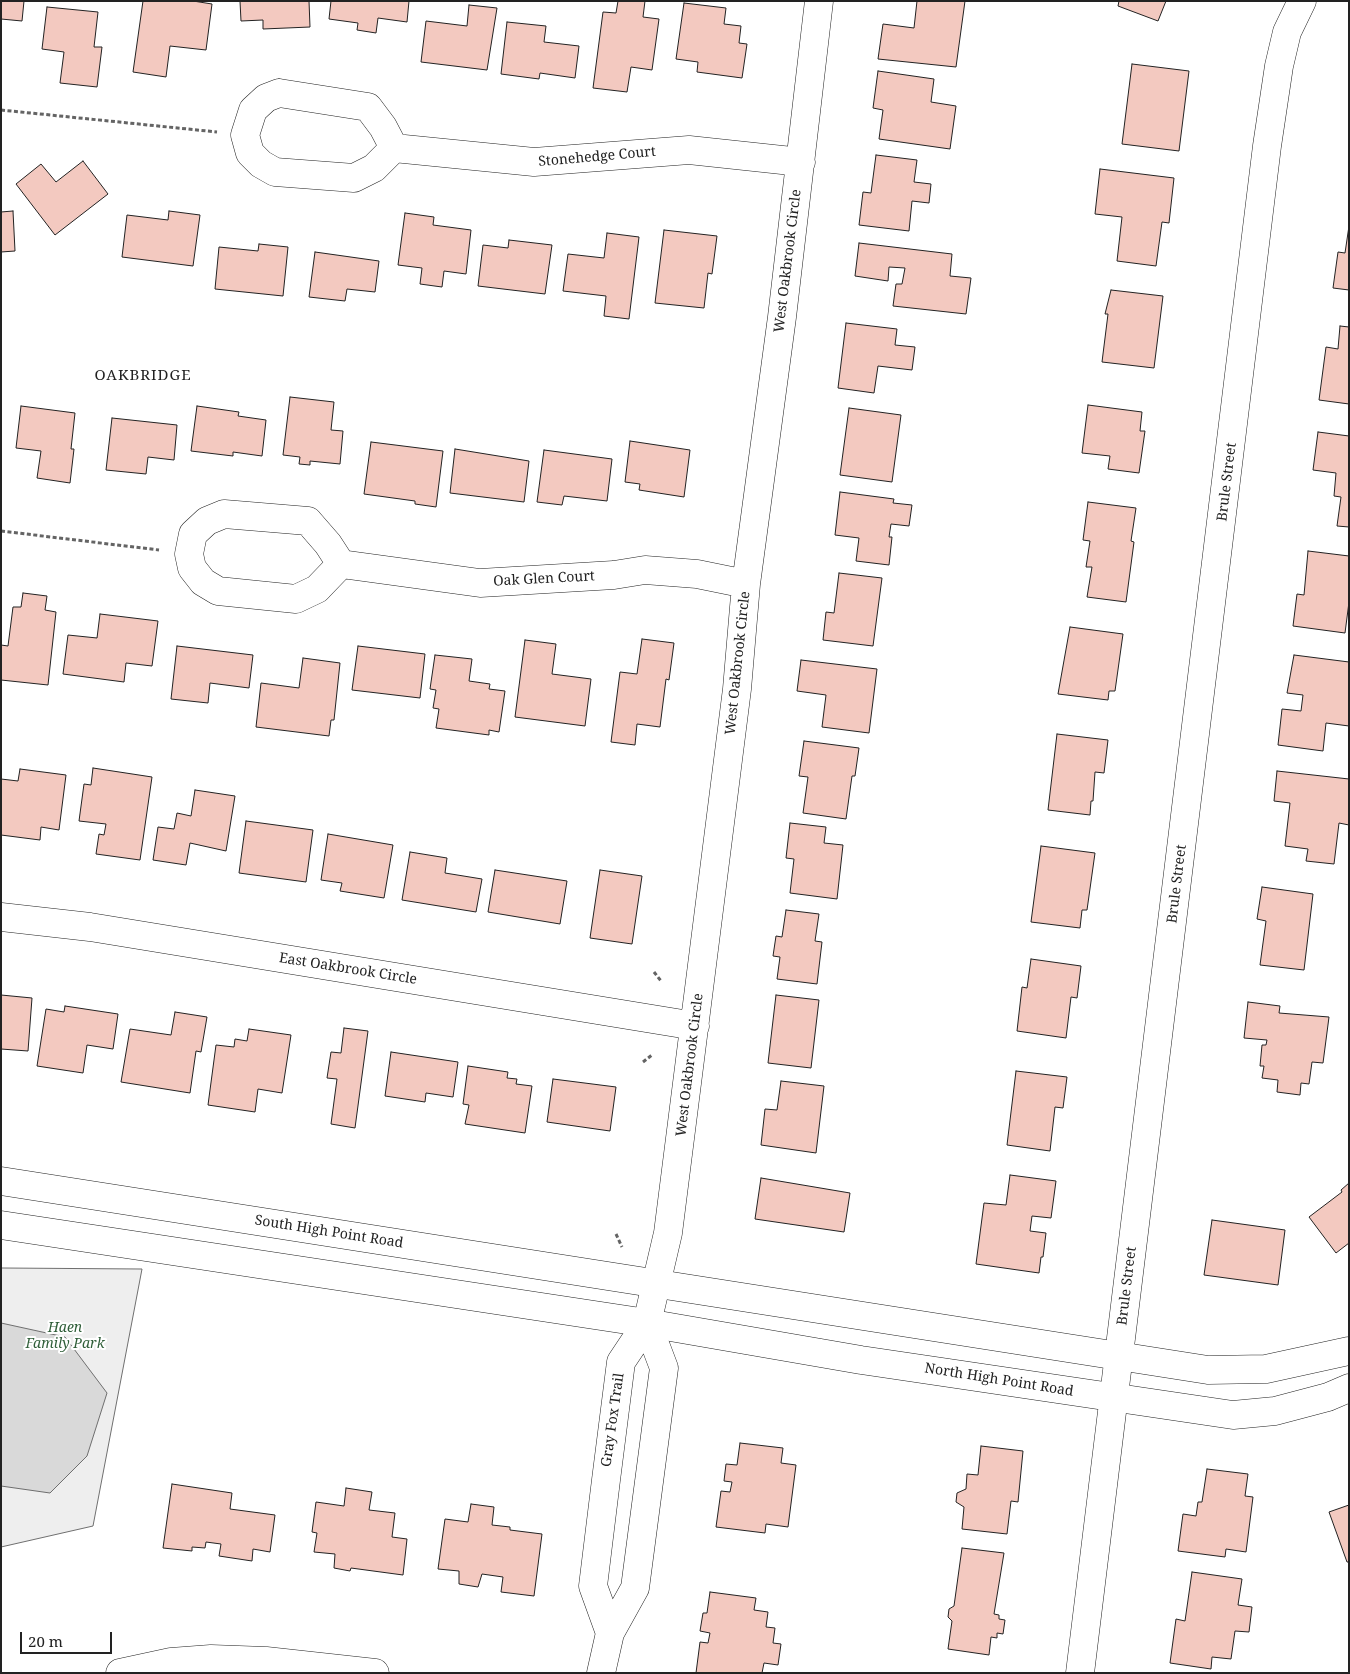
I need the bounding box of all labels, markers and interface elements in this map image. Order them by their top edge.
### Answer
street label: Stonehedge Court [538,143,656,171]
street label: West Oakbrook Circle [771,188,805,334]
district label: OAKBRIDGE [93,367,193,385]
street label: Brule Street [1214,442,1240,522]
street label: Oak Glen Court [493,568,595,590]
street label: West Oakbrook Circle [722,590,754,736]
street label: Brule Street [1164,844,1190,924]
street label: East Oakbrook Circle [278,950,418,988]
street label: West Oakbrook Circle [673,992,707,1138]
street label: South High Point Road [254,1212,404,1252]
street label: Brule Street [1114,1246,1140,1326]
park label: Haen Family Park [25,1320,105,1352]
street label: North High Point Road [923,1360,1075,1400]
street label: Gray Fox Trail [598,1372,628,1468]
scale bar [22,1622,115,1654]
text: 20 m [28,1631,63,1651]

